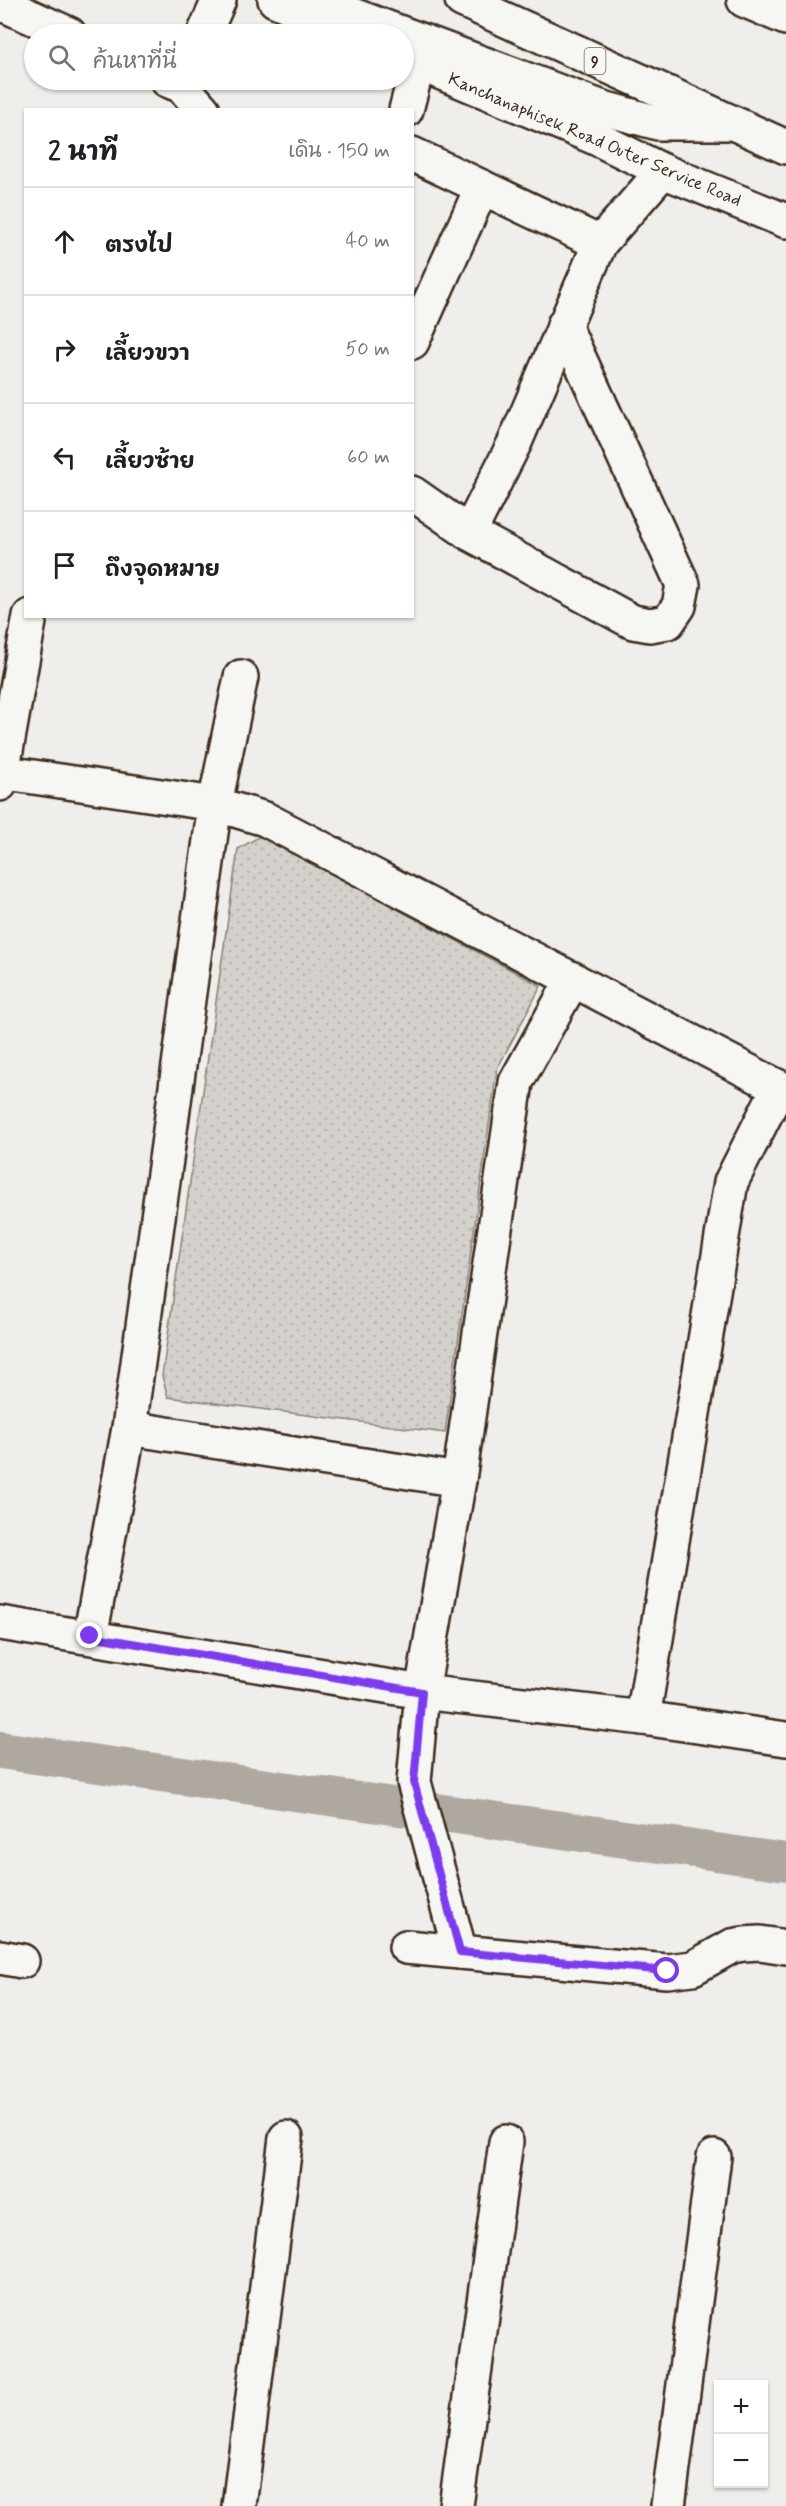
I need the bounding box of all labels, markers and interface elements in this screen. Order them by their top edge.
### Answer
search box [24,24,414,90]
icon: search [45,41,78,74]
text: ค้นหาที่นี่ [93,48,177,76]
road number: 9 [584,48,606,74]
street label: Kanchanaphisek Road Outer Service Road [444,67,745,213]
text: 2 นาที [48,136,118,170]
text: เดิน · 150 m [288,138,390,165]
icon: ahead [48,225,81,258]
text: 40 m [346,228,390,255]
text: ตรงไป [105,232,173,260]
icon: right [48,333,81,366]
text: 50 m [345,336,390,363]
text: เลี้ยวขวา [105,340,189,368]
icon: left [48,441,81,474]
text: 60 m [347,444,390,471]
text: เลี้ยวซ้าย [105,448,195,476]
icon: arrive [48,549,81,582]
text: ถึงจุดหมาย [105,556,220,584]
route end [76,1622,102,1648]
route start [653,1957,679,1983]
map controls [714,2380,768,2488]
button: + [714,2380,768,2434]
button: − [714,2434,768,2488]

